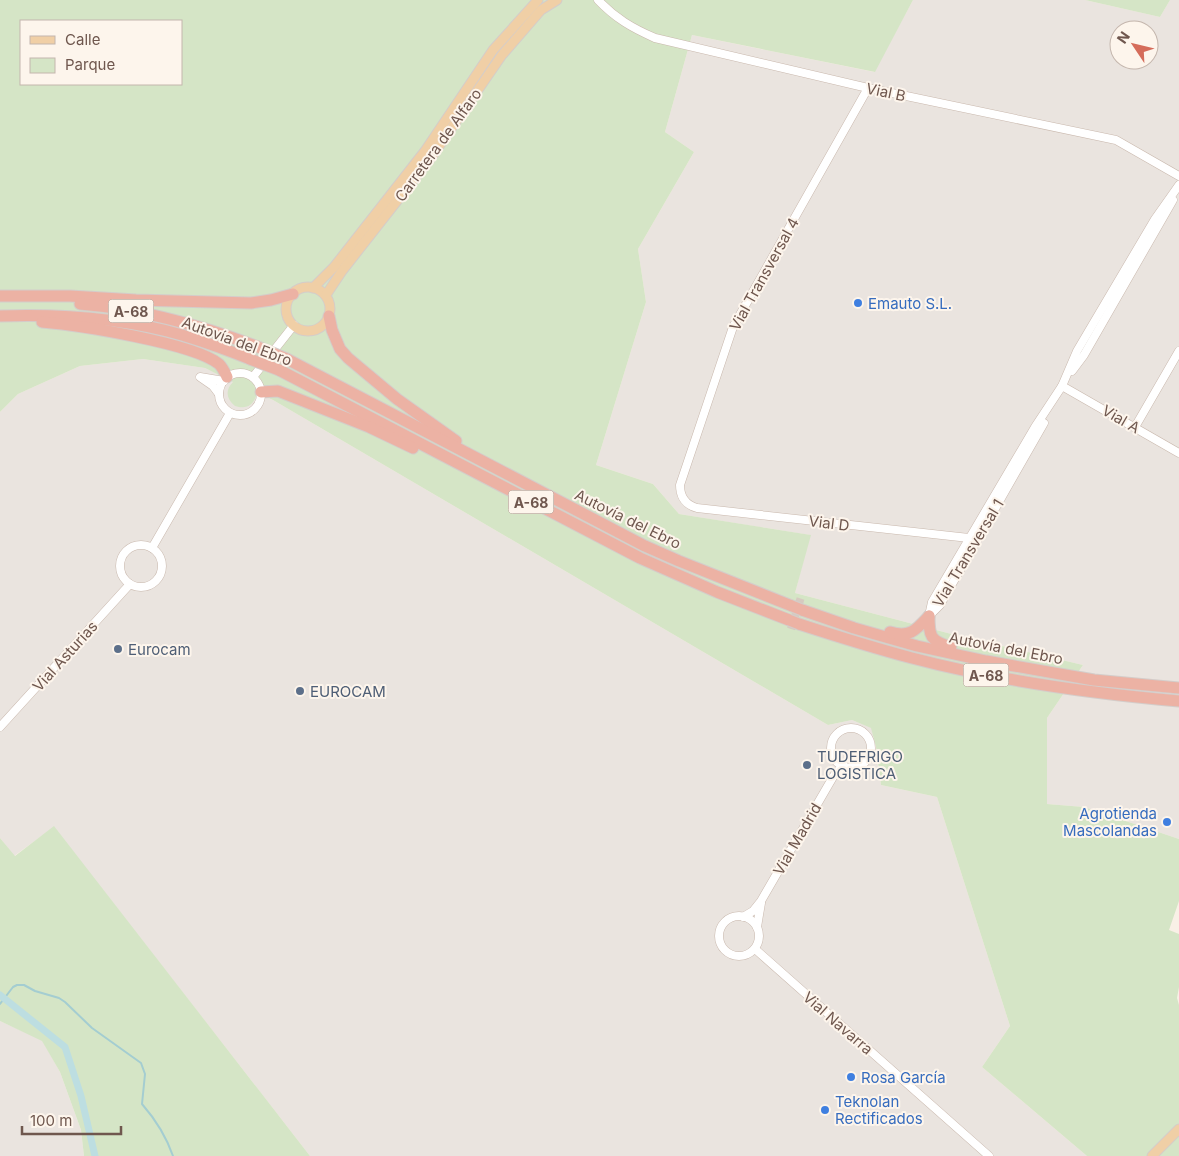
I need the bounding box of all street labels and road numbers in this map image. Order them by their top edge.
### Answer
street label: Vial B [864,79,908,105]
street label: Carretera de Alfaro [391,85,485,205]
street label: Vial Transversal 4 [725,214,803,334]
road number: A-68 [108,300,154,322]
street label: Autovía del Ebro [179,312,295,370]
street label: Vial A [1099,401,1143,437]
street label: Autovía del Ebro [572,485,684,553]
road number: A-68 [508,491,554,514]
street label: Vial Transversal 1 [928,495,1008,611]
street label: Vial D [807,511,851,535]
street label: Vial Asturias [28,617,102,695]
street label: Autovía del Ebro [947,628,1065,668]
road number: A-68 [964,664,1008,686]
street label: Vial Madrid [769,800,825,878]
street label: Vial Navarra [799,987,877,1059]

